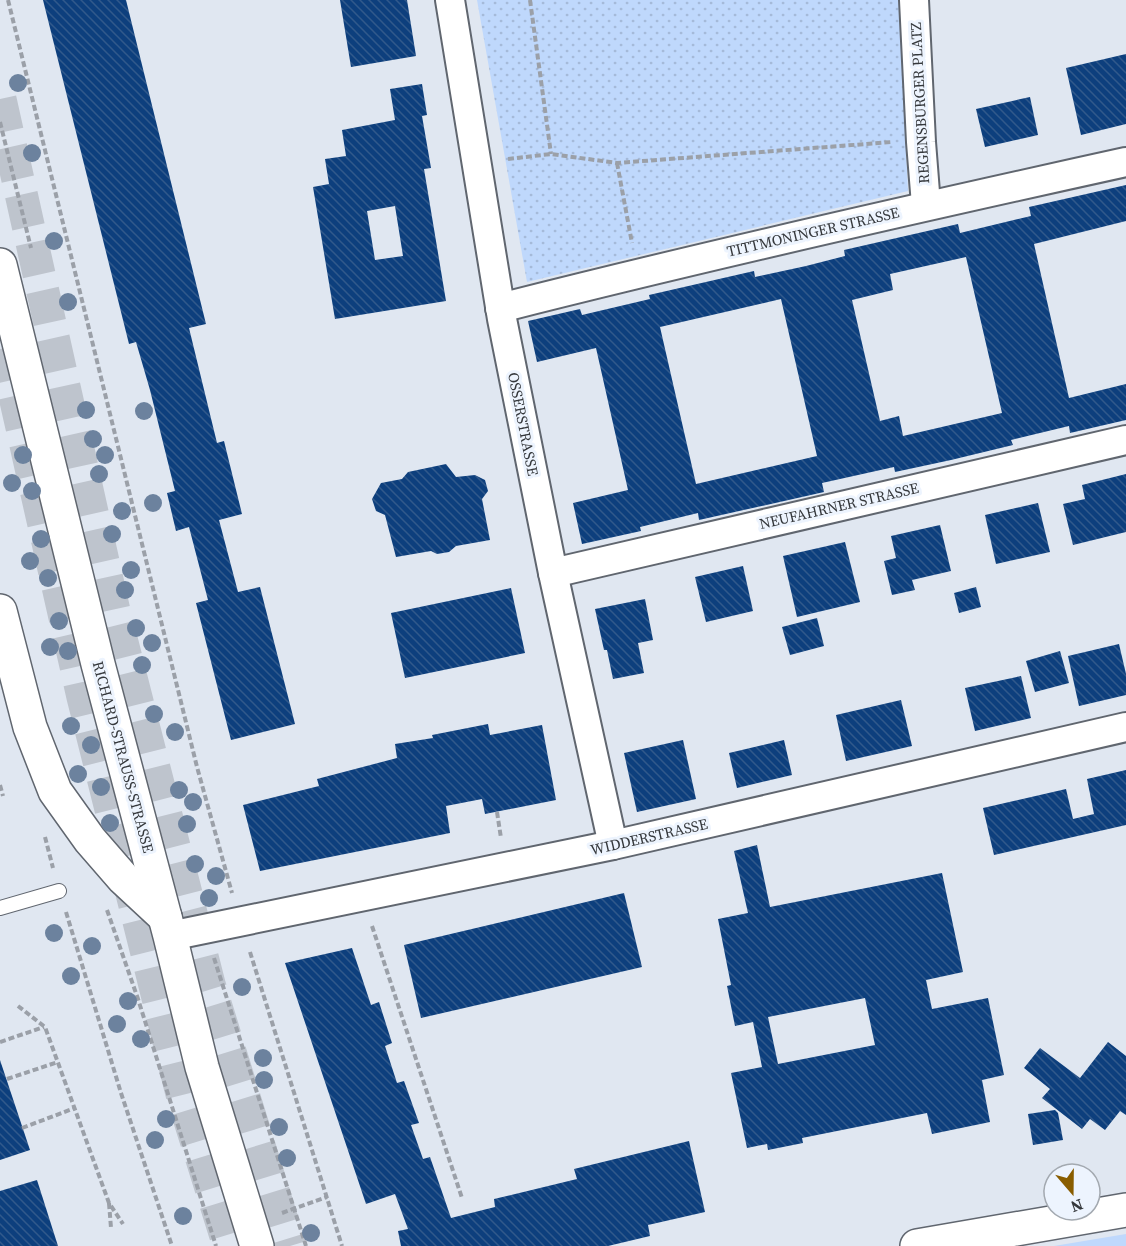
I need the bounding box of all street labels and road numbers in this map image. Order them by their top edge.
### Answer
street label: REGENSBURGER PLATZ [905,22,934,184]
street label: TITTMONINGER STRASSE [725,201,901,262]
street label: OSSERSTRASSE [503,370,544,477]
street label: NEUFAHRNER STRASSE [757,477,921,534]
street label: RICHARD-STRAUSS-STRASSE [88,659,159,855]
street label: WIDDERSTRASSE [588,813,710,860]

